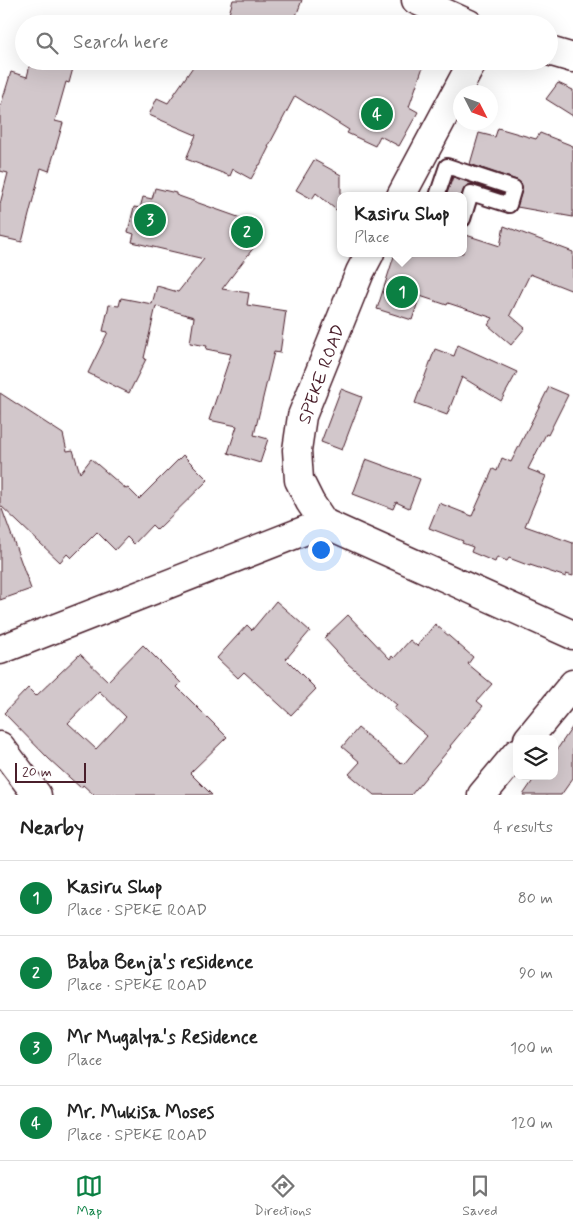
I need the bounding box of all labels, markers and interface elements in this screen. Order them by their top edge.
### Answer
search box [15,15,558,70]
icon: search [33,29,61,57]
text: Search here [73,30,169,55]
north arrow [453,85,498,130]
pin: 4 [361,95,393,133]
popup [337,192,467,257]
pin: 3 [134,201,166,239]
text: Kasiru Shop [354,202,450,227]
pin: 2 [231,213,263,251]
text: Place [354,227,390,248]
pin: 1 [386,273,418,311]
street label: SPEKE ROAD [293,321,351,427]
your location [308,537,334,563]
map controls [513,735,558,780]
button: layers [513,735,558,780]
scale bar [15,760,86,783]
text: 20 m [22,763,52,781]
text: Nearby [20,814,84,842]
text: 4 results [493,817,553,838]
text: Kasiru Shop [67,875,162,900]
text: 1 [32,888,40,909]
text: 80 m [518,888,553,909]
text: Place · SPEKE ROAD [67,900,207,921]
text: Baba Benja's residence [67,950,253,975]
text: 2 [32,963,40,984]
text: 90 m [519,963,553,984]
text: Place · SPEKE ROAD [67,975,207,996]
text: Mr Mugalya's Residence [67,1025,258,1050]
text: 3 [32,1038,40,1059]
text: 100 m [510,1038,553,1059]
text: Place [67,1050,102,1071]
text: Mr. Mukisa Moses [67,1100,214,1125]
text: 4 [31,1113,41,1134]
text: 120 m [511,1113,553,1134]
text: Place · SPEKE ROAD [67,1125,207,1146]
tab: Map [75,1172,103,1220]
tab: Directions [254,1172,312,1220]
tab: Saved [462,1172,498,1220]

